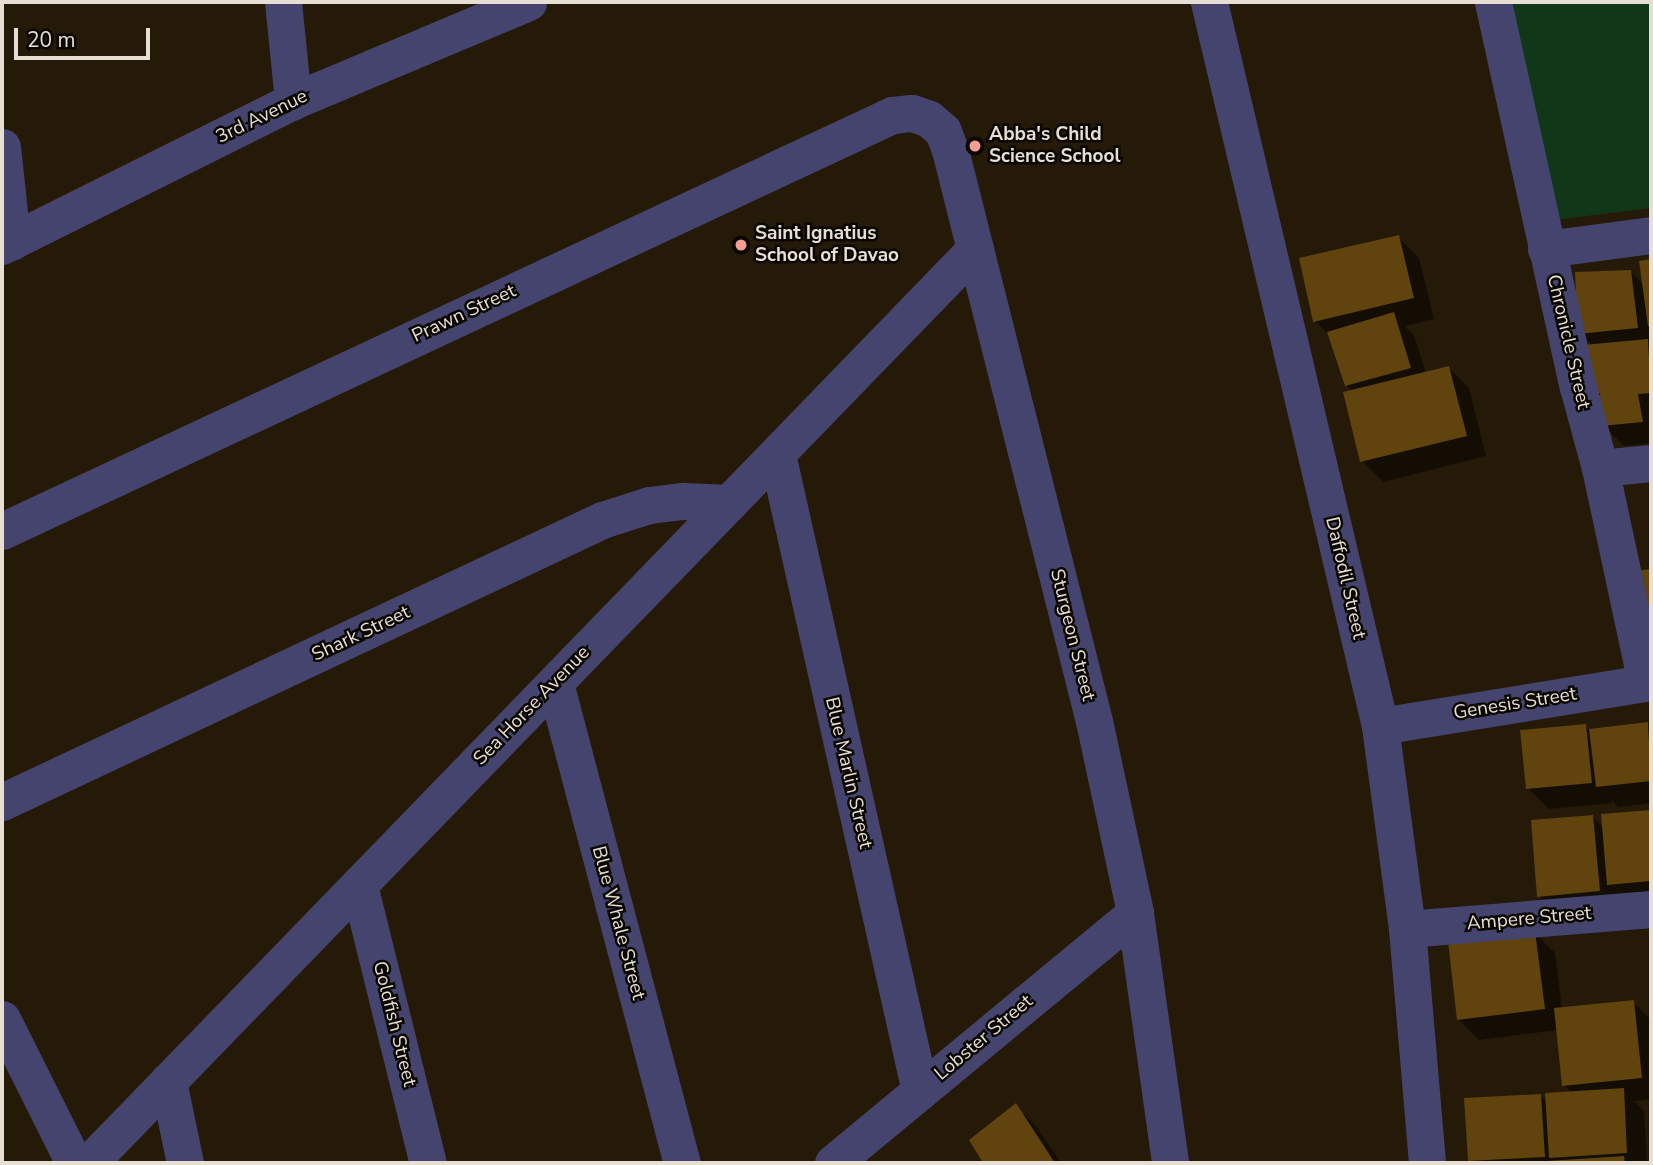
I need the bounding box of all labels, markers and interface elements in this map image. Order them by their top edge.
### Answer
scale bar [18,14,154,58]
text: 20 m [27,26,76,54]
street label: 3rd Avenue [213,85,311,149]
place label: Abba's Child Science School [989,124,1120,168]
marker: Abba's Child Science School [967,138,983,154]
place label: Saint Ignatius School of Davao [755,223,899,267]
marker: Saint Ignatius School of Davao [733,237,749,253]
street label: Chronicle Street [1541,273,1595,411]
street label: Prawn Street [408,280,520,348]
street label: Daffodil Street [1320,515,1370,641]
street label: Sturgeon Street [1045,567,1099,703]
street label: Shark Street [308,601,414,667]
street label: Sea Horse Avenue [469,642,595,770]
street label: Genesis Street [1452,683,1578,725]
street label: Blue Marlin Street [819,695,877,851]
street label: Blue Whale Street [587,844,649,1002]
street label: Ampere Street [1466,902,1592,936]
street label: Goldfish Street [367,959,421,1089]
street label: Lobster Street [930,990,1038,1086]

